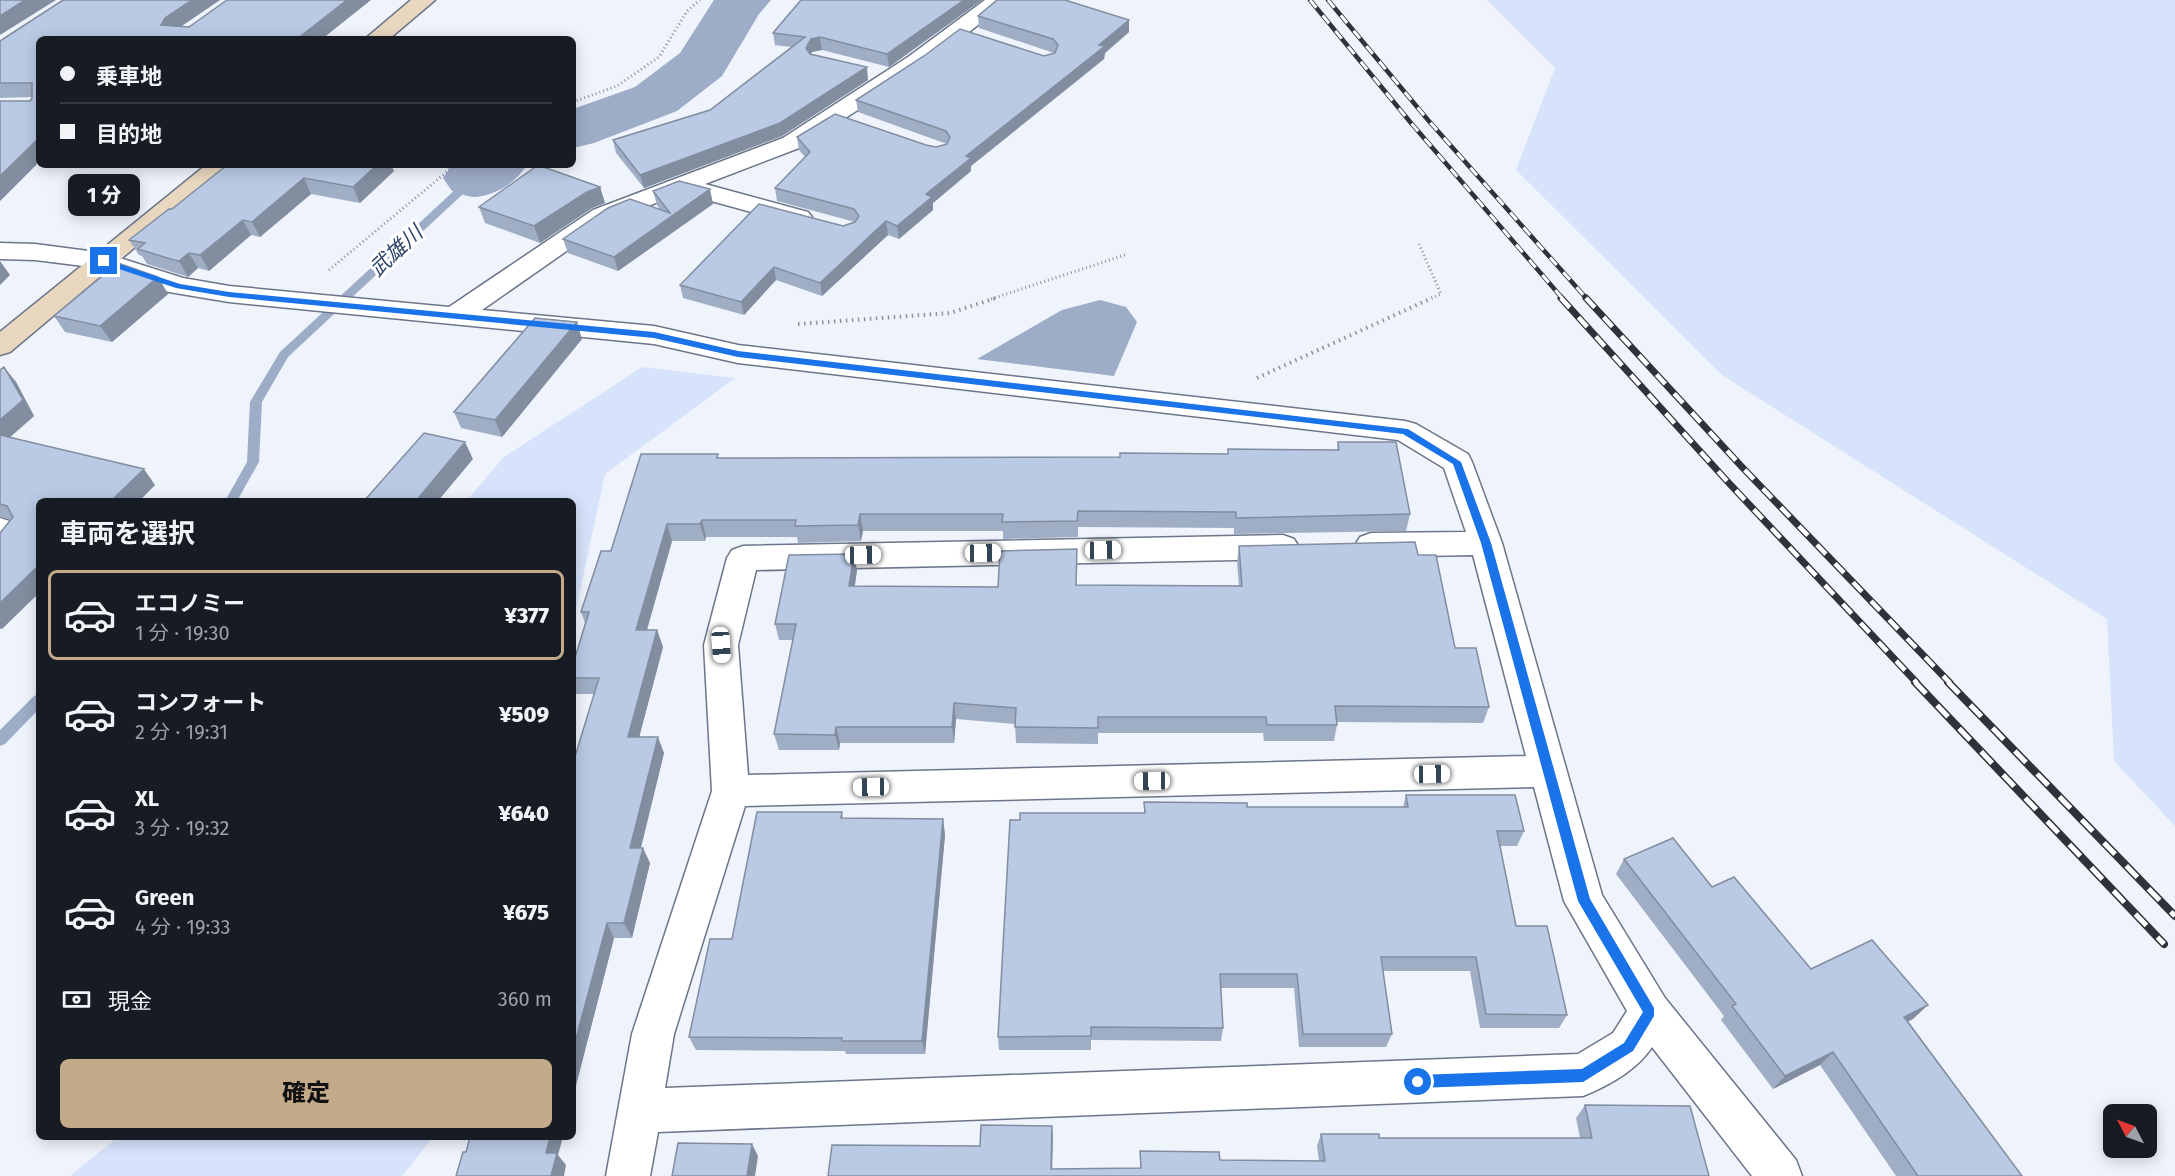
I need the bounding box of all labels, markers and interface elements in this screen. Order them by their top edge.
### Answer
text: 乗車地 [96,63,162,90]
text: 目的地 [96,121,162,148]
callout: 1 分 [68,174,140,216]
text: 1 分 [87,183,121,207]
water label: 武雄川 [364,219,429,282]
route end [90,247,117,274]
text: 車両を選択 [60,518,195,550]
car [1085,541,1121,559]
car [965,544,1001,562]
car [845,546,881,564]
icon: car [63,588,117,642]
text: エコノミー [135,590,245,617]
text: ¥377 [504,602,549,629]
text: 1 分 · 19:30 [135,621,230,645]
car [711,626,731,664]
icon: car [63,687,117,741]
text: コンフォート [135,689,266,716]
text: ¥509 [499,701,549,728]
text: 2 分 · 19:31 [135,720,228,744]
car [1414,765,1450,783]
car [1134,772,1170,790]
car [853,778,889,796]
text: XL [135,785,159,812]
icon: car [63,786,117,840]
text: ¥640 [499,800,549,827]
text: 3 分 · 19:32 [135,816,230,840]
text: Green [135,884,194,911]
icon: car [63,885,117,939]
text: ¥675 [503,899,549,926]
text: 4 分 · 19:33 [135,915,230,939]
icon: cash [60,983,93,1016]
text: 360 m [498,987,552,1011]
text: 現金 [108,988,152,1015]
button: 確定 [60,1059,552,1128]
route start [1404,1068,1431,1095]
north arrow [2103,1104,2157,1158]
map controls [2103,1104,2157,1158]

